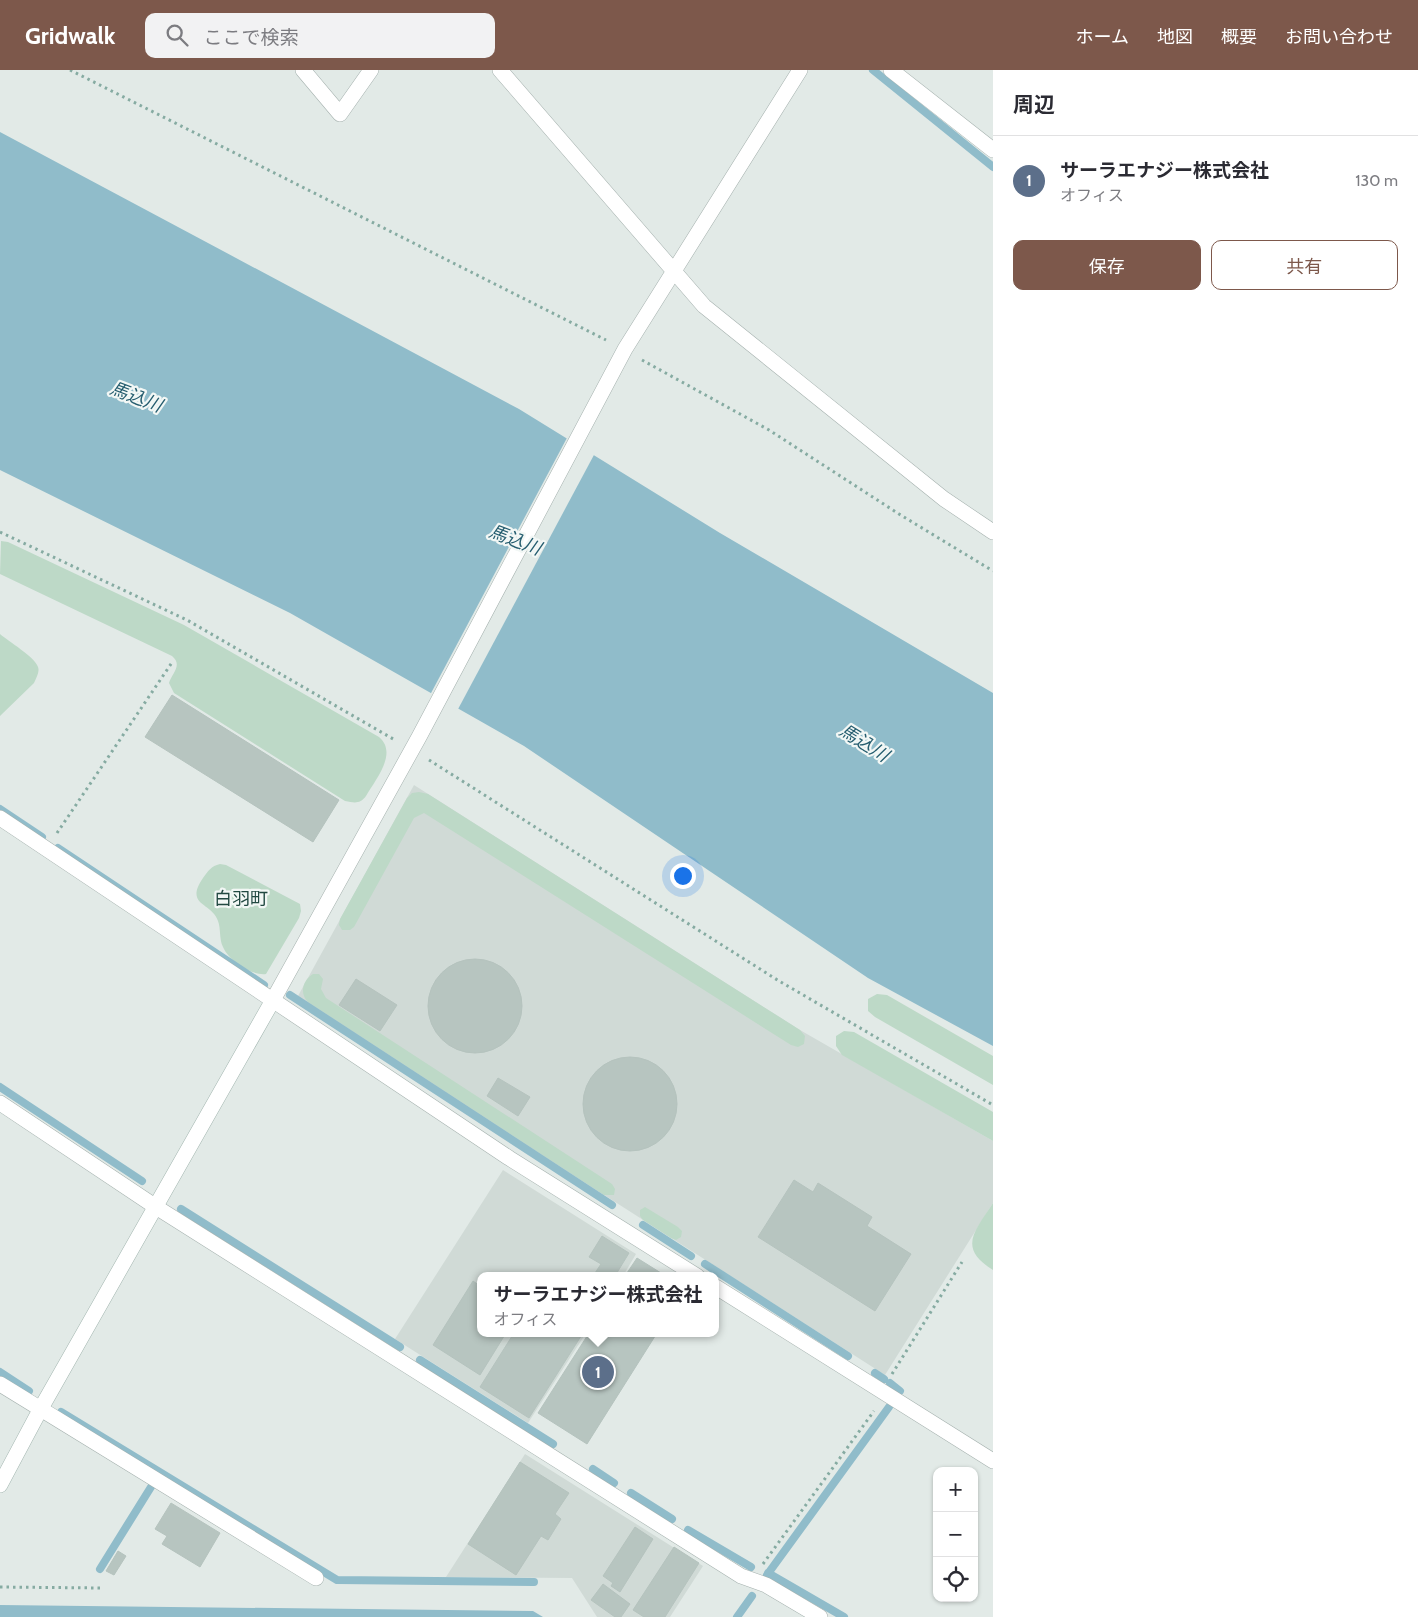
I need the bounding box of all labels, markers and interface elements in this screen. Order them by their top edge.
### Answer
search box [145,13,495,58]
text: Gridwalk [25,21,115,50]
icon: search [163,21,191,49]
text: ここで検索 [203,26,298,49]
text: ホーム [1076,26,1129,48]
text: 地図 [1157,26,1193,48]
text: 概要 [1221,26,1257,48]
text: お問い合わせ [1285,26,1393,48]
text: 周辺 [1013,92,1055,117]
text: サーラエナジー株式会社 [1060,159,1269,182]
text: 1 [1026,171,1032,190]
text: 130 m [1355,171,1398,190]
text: オフィス [1060,186,1124,205]
button: 保存 [1013,240,1201,290]
button: 共有 [1211,240,1398,290]
water label: 馬込川 [107,377,167,418]
water label: 馬込川 [486,520,546,561]
water label: 馬込川 [835,719,894,768]
your location [670,863,696,889]
district label: 白羽町 [214,888,268,910]
popup [477,1272,719,1337]
text: サーラエナジー株式会社 [493,1283,703,1306]
text: オフィス [493,1310,557,1329]
pin: 1 [582,1353,614,1391]
map controls [933,1467,978,1602]
button: + [933,1467,978,1512]
button: − [933,1512,978,1557]
button: locate [933,1557,978,1602]

